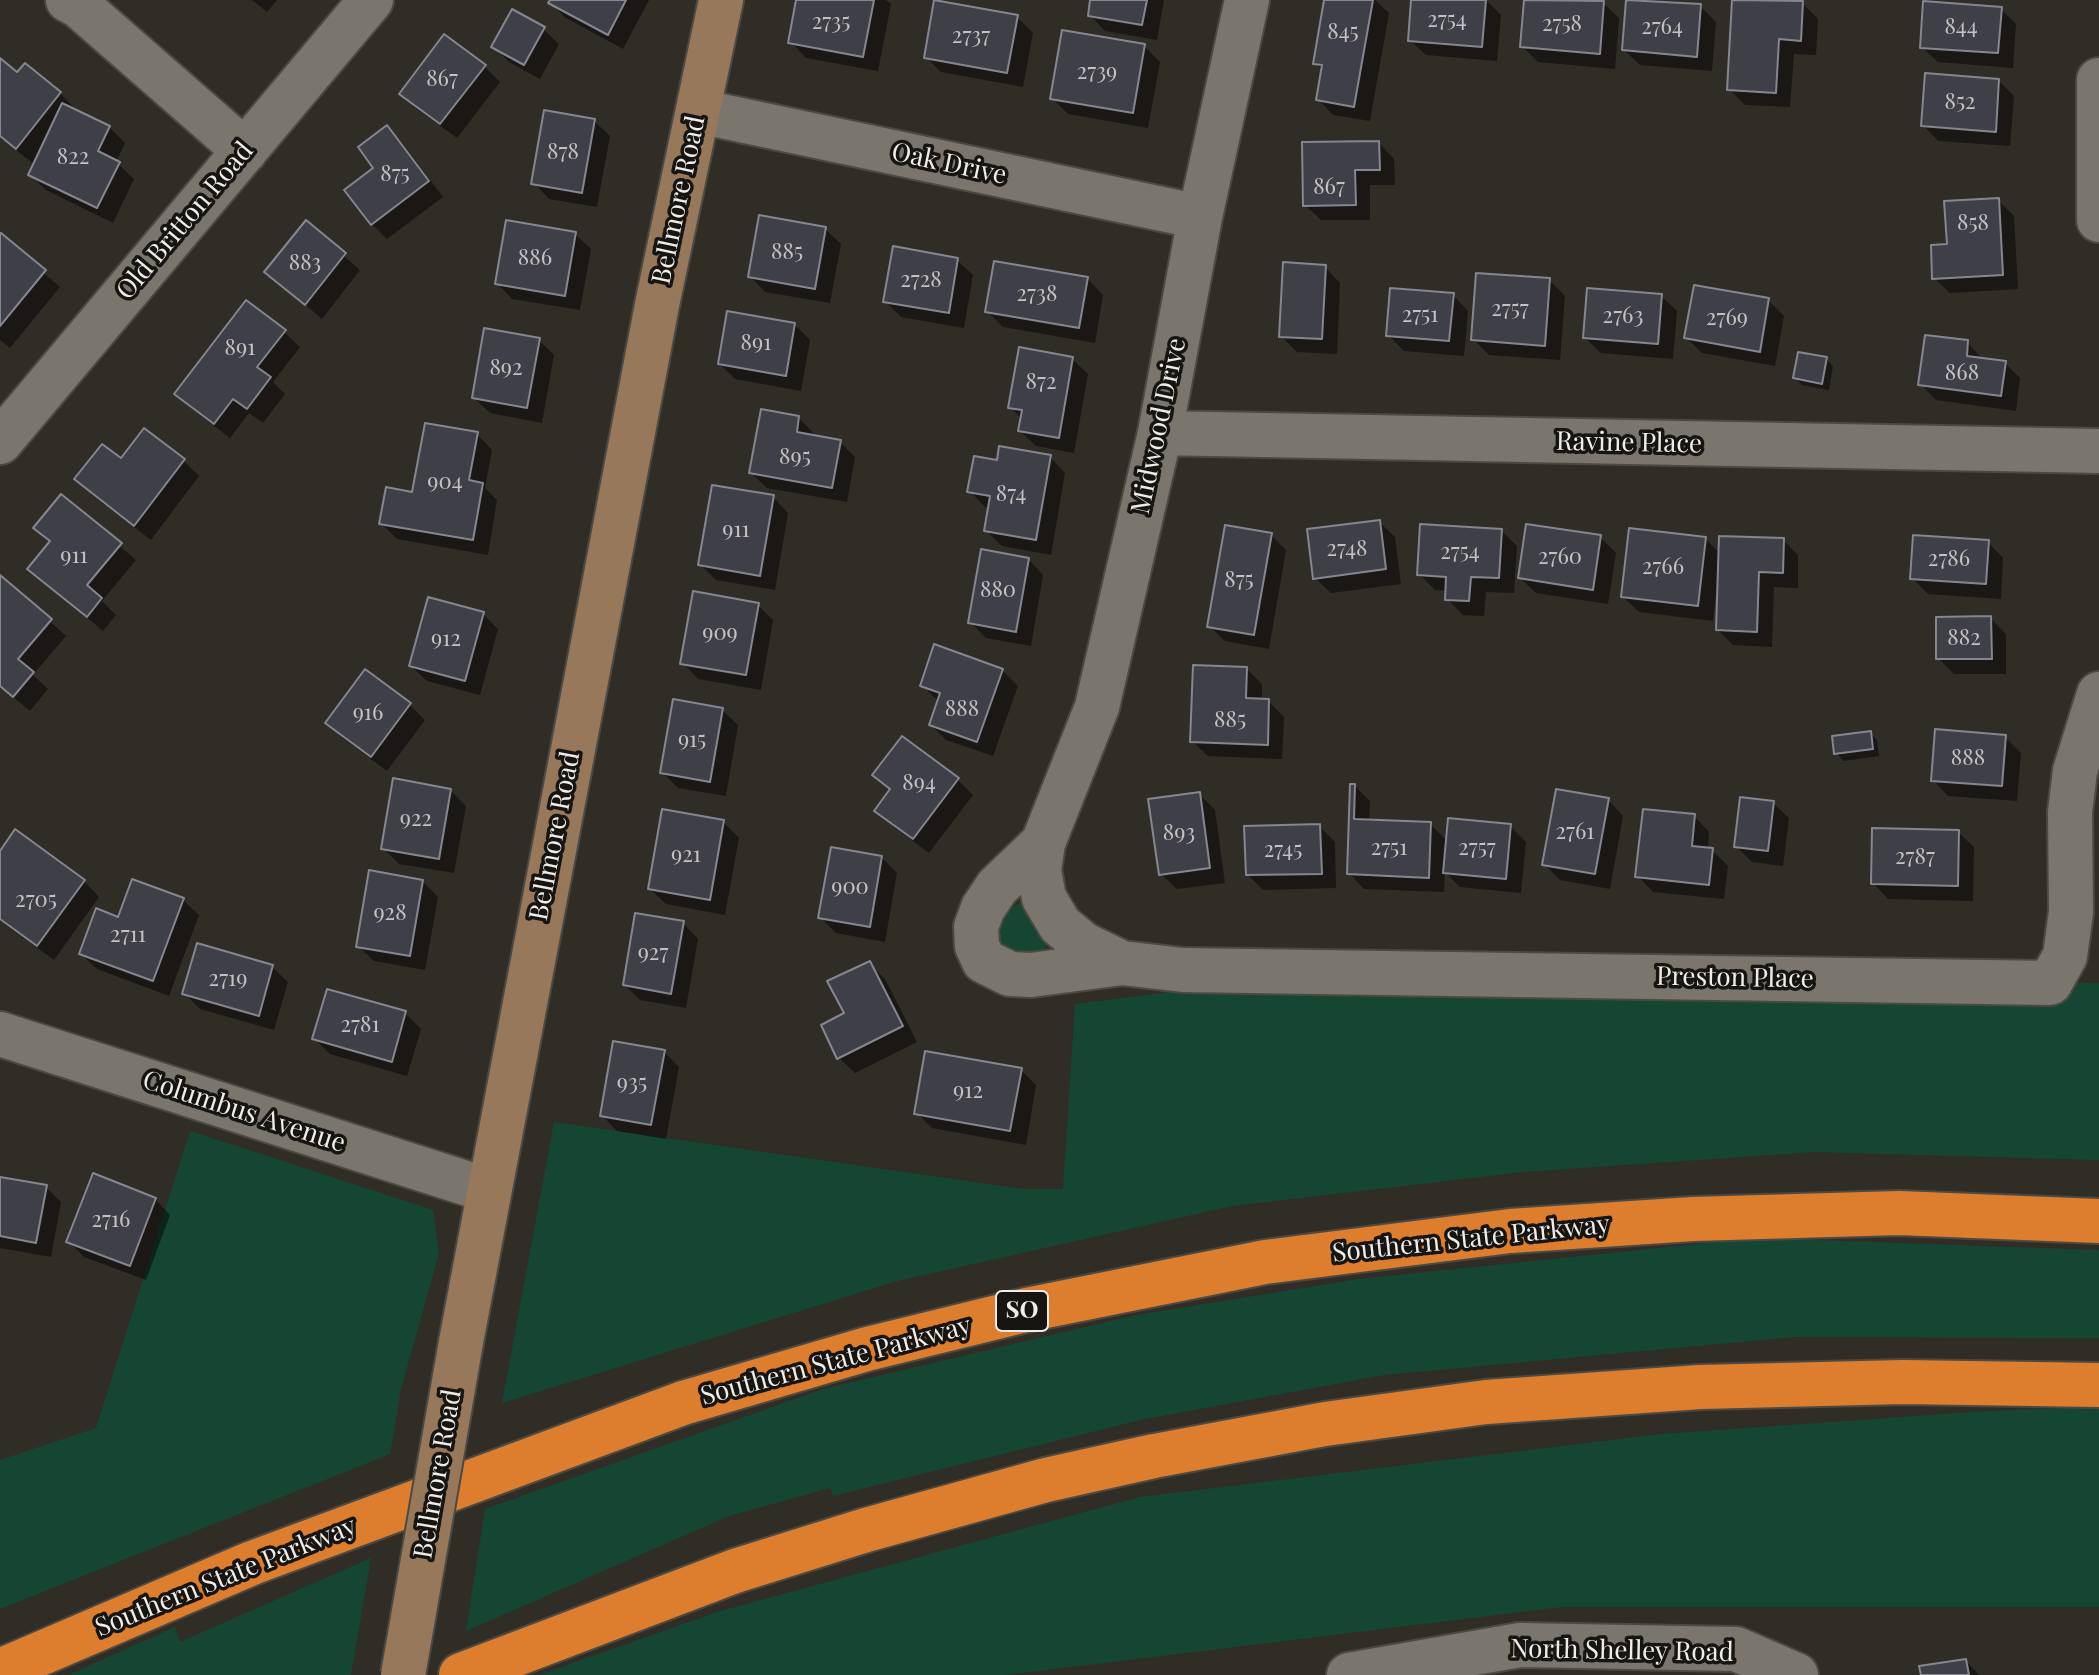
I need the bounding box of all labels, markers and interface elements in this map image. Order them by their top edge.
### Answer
house number: 2754 [1427,7,1467,33]
house number: 2735 [812,9,850,35]
house number: 2758 [1542,11,1582,37]
house number: 2764 [1641,14,1683,40]
house number: 844 [1944,14,1978,40]
house number: 845 [1327,19,1359,45]
house number: 2737 [952,23,990,49]
house number: 2739 [1077,59,1117,85]
house number: 867 [426,66,458,92]
house number: 852 [1944,89,1976,115]
street label: Bellmore Road [646,113,712,287]
street label: Old Britton Road [110,136,260,306]
street label: Oak Drive [889,137,1009,191]
house number: 878 [547,139,579,165]
house number: 822 [57,144,89,170]
house number: 875 [380,161,410,187]
house number: 867 [1313,174,1345,200]
house number: 858 [1957,210,1989,236]
house number: 885 [771,239,803,265]
house number: 886 [518,245,552,271]
house number: 883 [289,250,321,276]
house number: 2728 [900,267,942,293]
house number: 2738 [1017,281,1057,307]
house number: 2757 [1491,296,1529,322]
house number: 2751 [1402,302,1438,328]
house number: 2763 [1603,303,1643,329]
house number: 2769 [1706,305,1748,331]
house number: 891 [741,330,771,356]
house number: 891 [225,335,255,361]
street label: Midwood Drive [1125,335,1193,517]
house number: 892 [489,355,523,381]
house number: 868 [1945,360,1979,386]
house number: 872 [1026,369,1056,395]
street label: Ravine Place [1556,426,1702,460]
house number: 895 [779,444,811,470]
house number: 904 [427,469,463,495]
house number: 874 [996,481,1026,507]
house number: 911 [722,517,750,543]
house number: 2748 [1326,536,1368,562]
house number: 2754 [1440,539,1480,565]
house number: 911 [60,543,88,569]
house number: 2760 [1538,544,1582,570]
house number: 2786 [1928,546,1970,572]
house number: 2766 [1642,554,1684,580]
house number: 875 [1224,567,1254,593]
house number: 880 [980,577,1016,603]
house number: 909 [702,620,738,646]
house number: 882 [1947,625,1981,651]
house number: 912 [431,626,461,652]
house number: 888 [945,696,979,722]
house number: 916 [353,700,383,726]
house number: 885 [1214,707,1246,733]
house number: 915 [678,727,706,753]
house number: 888 [1951,745,1985,771]
street label: Bellmore Road [523,749,587,923]
house number: 894 [902,770,936,796]
house number: 922 [400,806,432,832]
house number: 2761 [1556,819,1594,845]
house number: 893 [1163,820,1195,846]
house number: 2751 [1371,835,1407,861]
house number: 2757 [1458,835,1496,861]
house number: 2745 [1264,837,1302,863]
house number: 921 [671,842,701,868]
house number: 2787 [1895,844,1935,870]
house number: 900 [831,874,869,900]
house number: 2705 [15,887,57,913]
house number: 928 [373,900,407,926]
house number: 2711 [110,922,146,948]
house number: 927 [638,940,668,966]
street label: Preston Place [1656,961,1814,995]
house number: 2719 [209,966,247,992]
house number: 2781 [340,1012,380,1038]
street label: Columbus Avenue [139,1065,349,1159]
house number: 935 [617,1070,647,1096]
house number: 912 [953,1078,983,1104]
house number: 2716 [92,1207,130,1233]
street label: Southern State Parkway [1331,1209,1611,1269]
road number: SO [996,1291,1048,1331]
street label: Southern State Parkway [697,1310,975,1412]
street label: Bellmore Road [408,1387,468,1561]
street label: Southern State Parkway [91,1510,361,1644]
street label: North Shelley Road [1510,1633,1734,1669]

